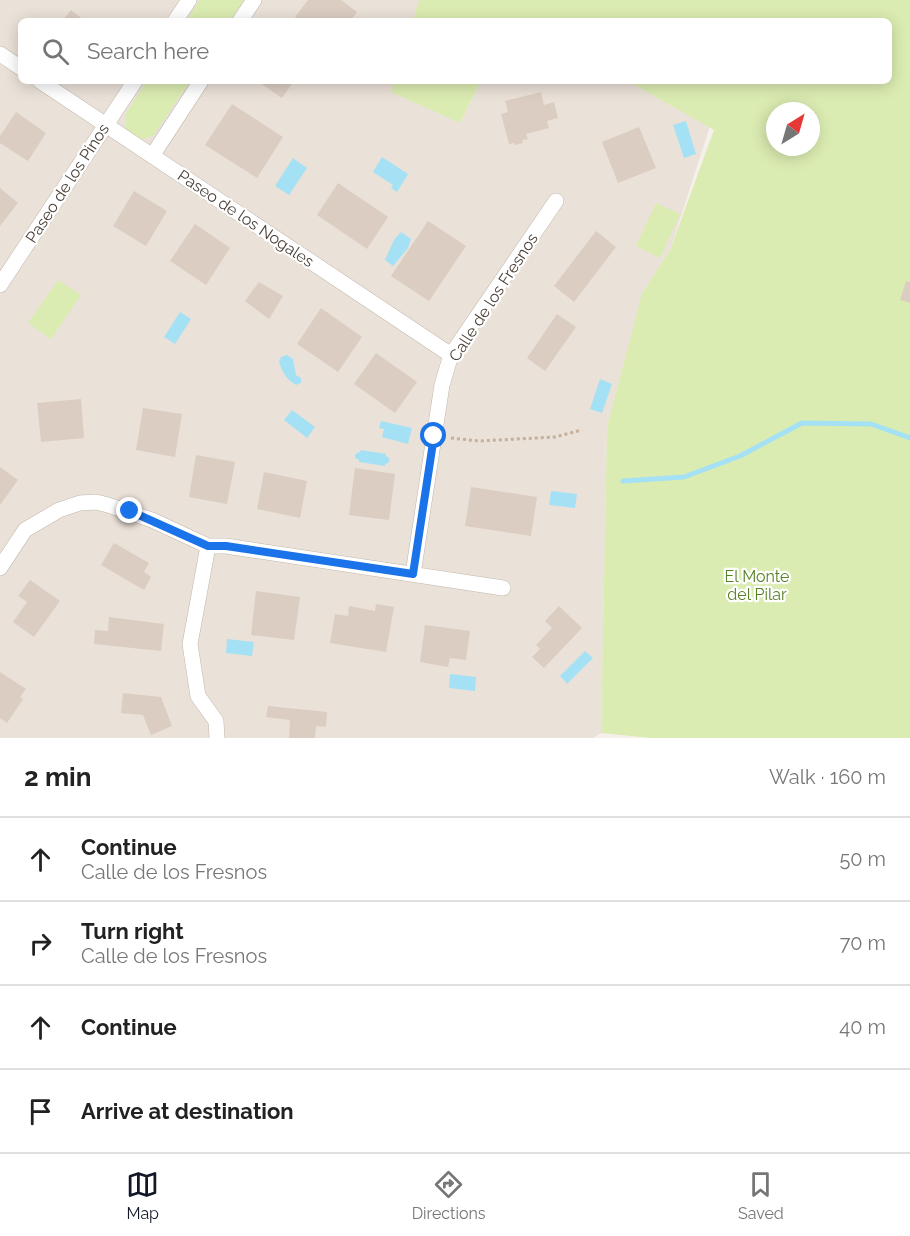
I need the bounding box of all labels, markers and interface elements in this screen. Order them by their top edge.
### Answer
search box [18,18,892,84]
icon: search [39,35,72,68]
text: Search here [87,38,209,64]
north arrow [766,102,820,156]
street label: Paseo de los Pinos [22,120,113,246]
street label: Paseo de los Nogales [174,166,318,271]
street label: Calle de los Fresnos [445,229,542,365]
route start [420,422,446,448]
route end [116,497,142,523]
park label: El Monte del Pilar [725,567,789,604]
text: 2 min [24,762,91,792]
text: Walk · 160 m [769,765,886,789]
text: Continue [81,834,177,860]
icon: ahead [24,843,57,876]
text: 50 m [839,847,886,871]
text: Calle de los Fresnos [81,860,267,884]
text: Turn right [81,918,184,944]
icon: right [24,927,57,960]
text: 70 m [840,931,886,955]
text: Calle de los Fresnos [81,944,267,968]
icon: ahead [24,1011,57,1044]
text: Continue [81,1014,177,1040]
text: 40 m [839,1015,886,1039]
icon: arrive [24,1095,57,1128]
text: Arrive at destination [81,1098,294,1124]
tab: Map [126,1168,159,1223]
tab: Directions [412,1168,486,1223]
tab: Saved [738,1168,784,1223]

